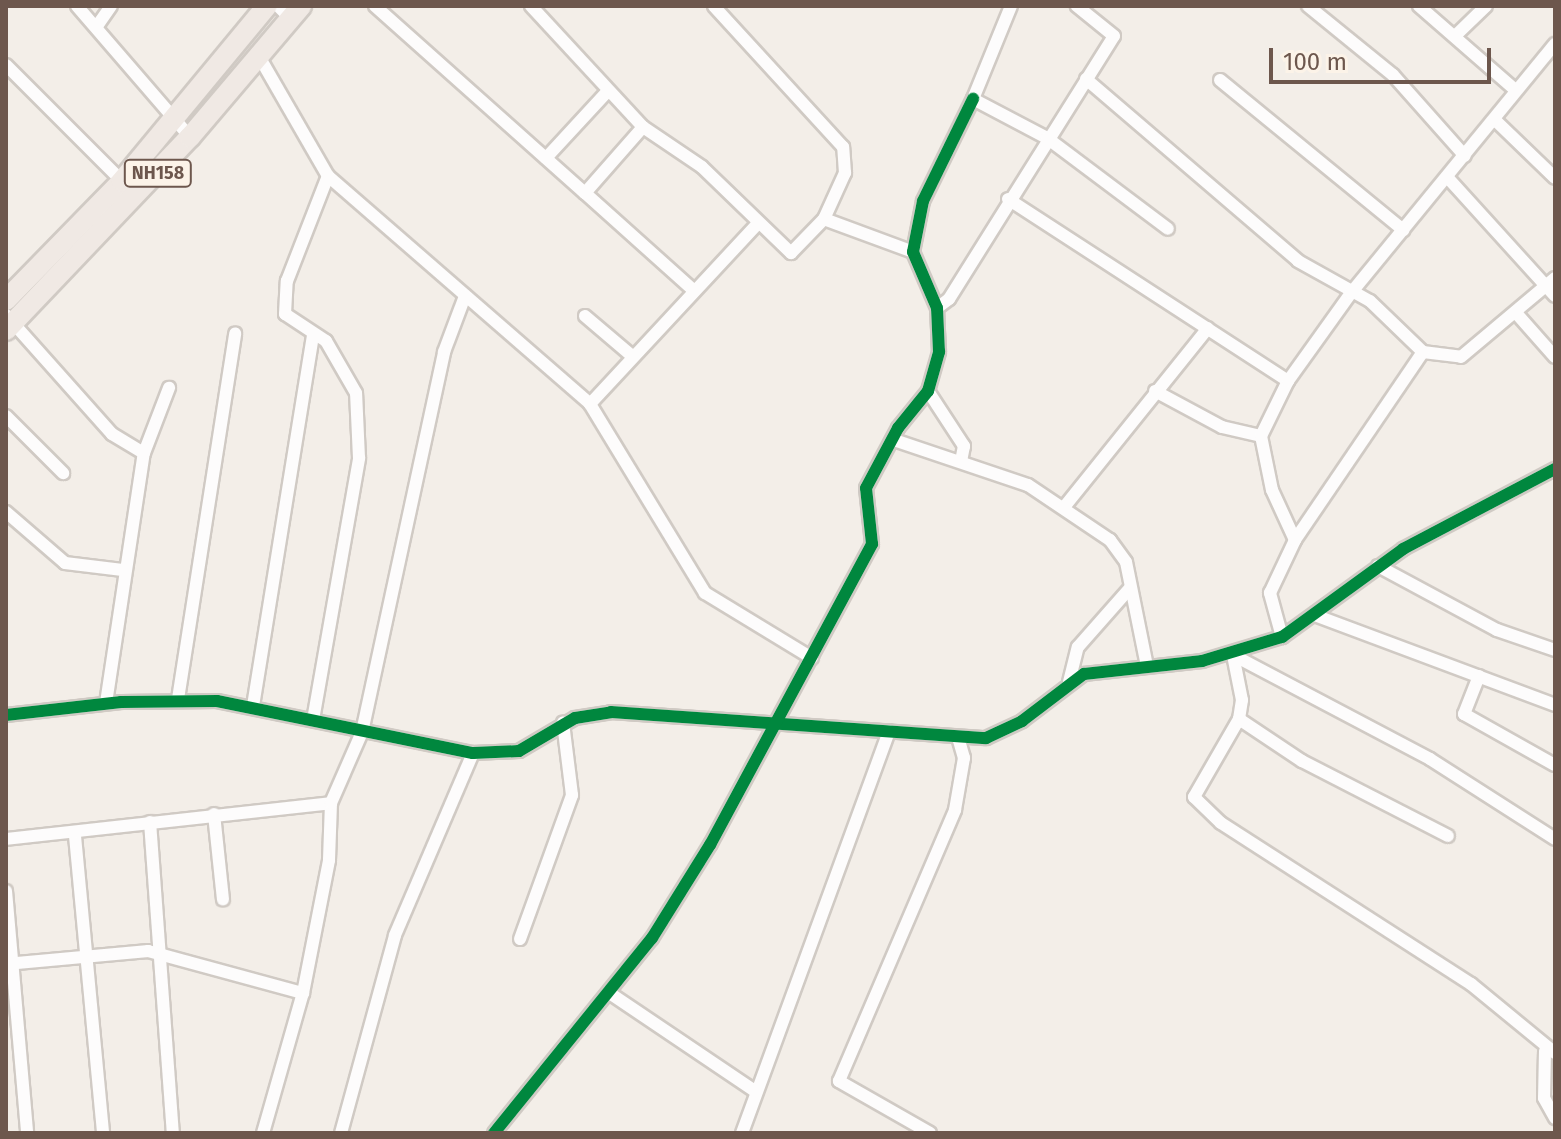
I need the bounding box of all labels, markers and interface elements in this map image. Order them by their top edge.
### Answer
scale bar [1273,32,1495,82]
text: 100 m [1283,48,1347,76]
road number: NH158 [122,159,194,187]

